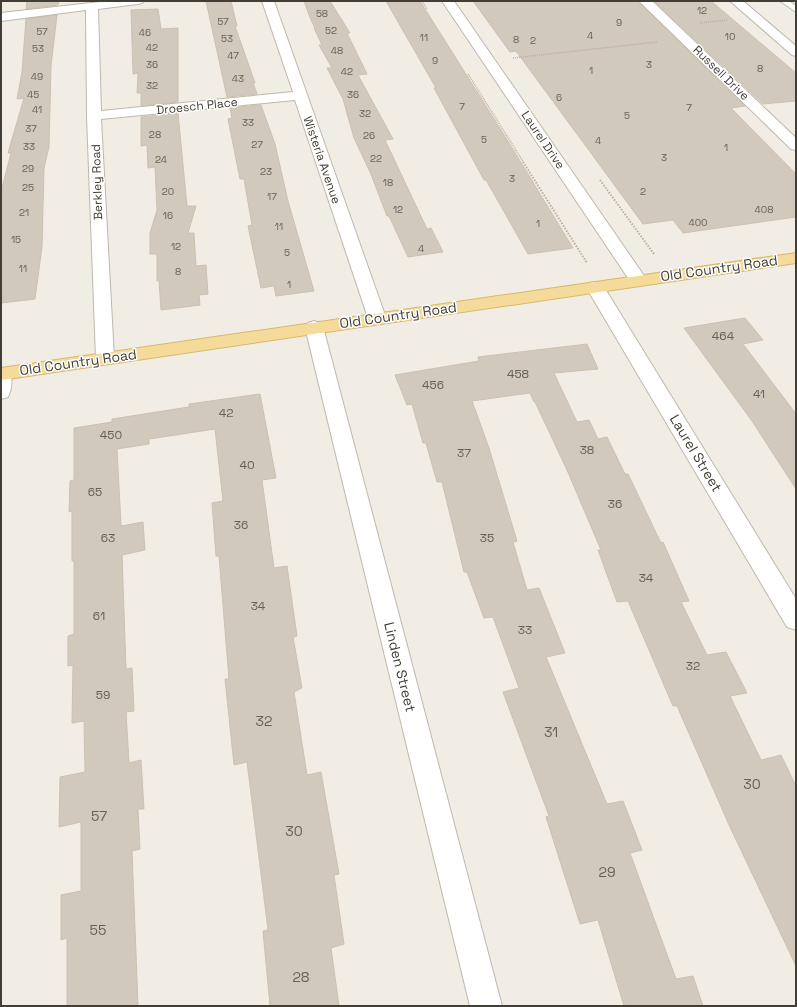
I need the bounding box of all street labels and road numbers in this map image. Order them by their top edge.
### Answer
street label: Russell Drive [689,42,753,104]
street label: Droesch Place [155,94,239,118]
street label: Laurel Drive [518,108,568,172]
street label: Wisteria Avenue [300,114,344,206]
street label: Berkley Road [88,144,106,220]
street label: Old Country Road [659,251,779,285]
street label: Old Country Road [338,298,458,332]
street label: Old Country Road [18,345,138,379]
street label: Laurel Street [666,411,726,495]
street label: Linden Street [380,620,420,714]

